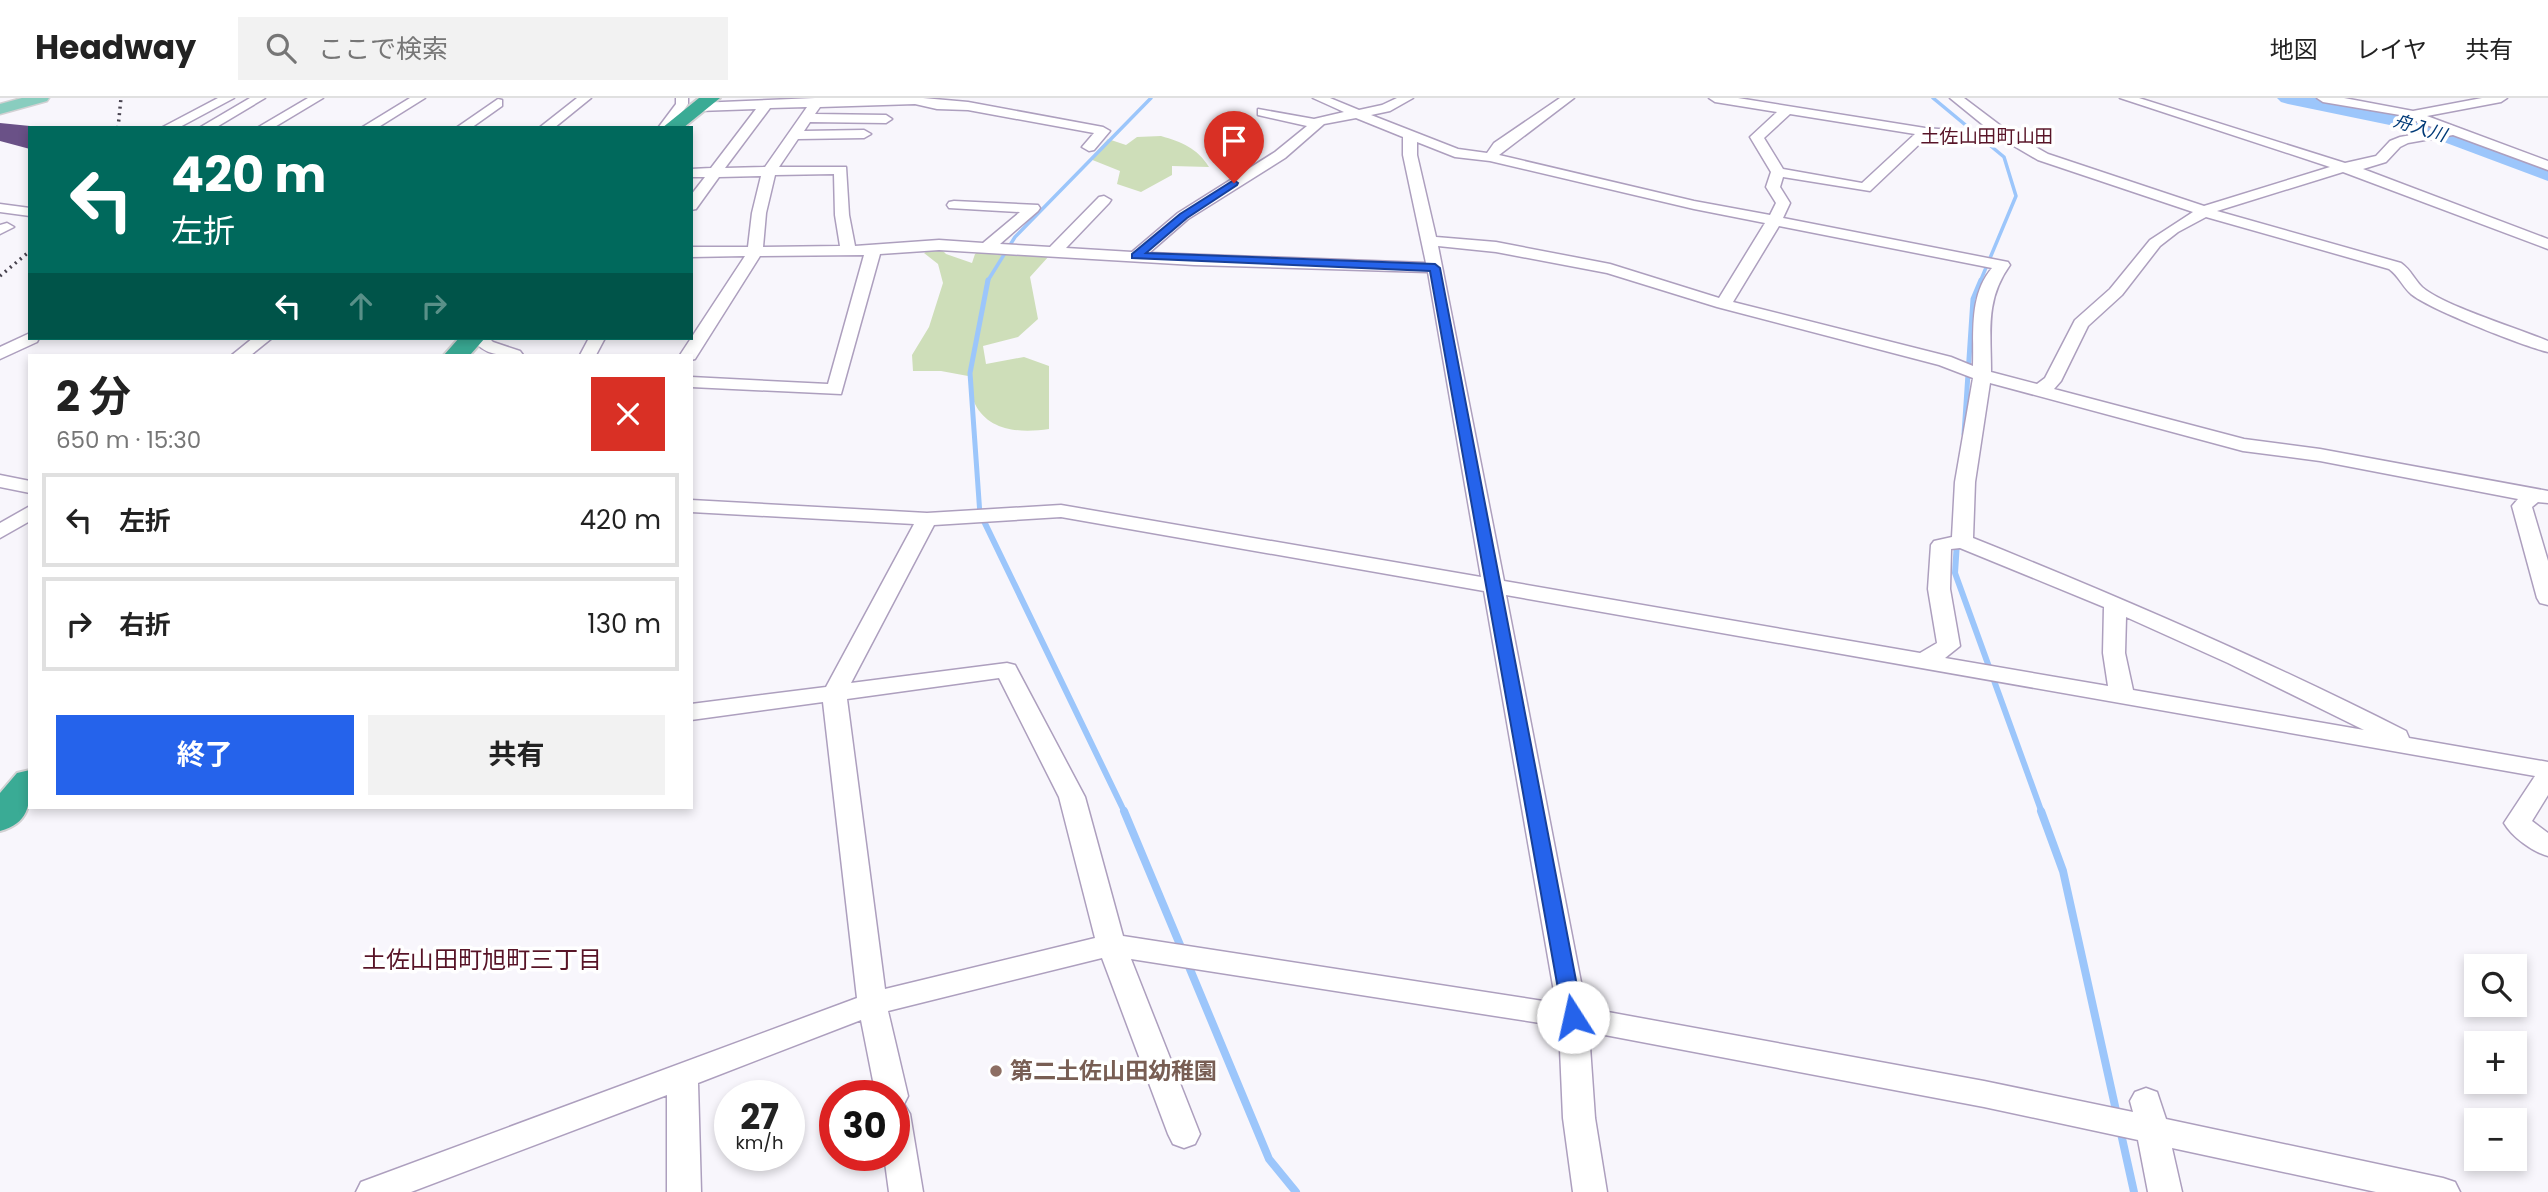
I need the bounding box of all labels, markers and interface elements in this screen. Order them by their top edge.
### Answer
search box [238,17,728,80]
text: Headway [35,24,196,71]
icon: search [262,29,300,67]
text: ここで検索 [318,31,448,67]
text: 地図 [2270,33,2318,66]
text: レイヤ [2356,33,2427,66]
text: 共有 [2465,33,2513,66]
water label: 舟入川 [2391,108,2452,148]
pin [1204,111,1264,183]
icon: arrive [1215,122,1253,160]
district label: 土佐山田町山田 [1920,123,2054,150]
text: 420 m [171,141,326,209]
icon: left [56,154,147,245]
text: 左折 [171,208,235,253]
icon: left [269,287,307,325]
icon: ahead [342,287,380,325]
icon: right [415,287,453,325]
text: 2 分 [56,367,131,426]
button: close [591,377,665,451]
text: 650 m · 15:30 [56,424,201,456]
icon: left [60,501,98,539]
text: 420 m [580,502,661,538]
text: 左折 [119,503,171,539]
icon: right [60,605,98,643]
text: 130 m [587,606,661,642]
text: 右折 [119,607,171,643]
button: 終了 [56,715,354,795]
button: 共有 [368,715,665,795]
district label: 土佐山田町旭町三丁目 [362,943,602,976]
map controls [2464,954,2527,1171]
button: search [2464,954,2527,1017]
position arrow [1536,980,1610,1054]
button: + [2464,1031,2527,1094]
place label: 第二土佐山田幼稚園 [1010,1055,1217,1087]
marker: 第二土佐山田幼稚園 [988,1063,1004,1079]
speed limit sign: 30 [819,1080,910,1171]
text: 27 [740,1092,779,1141]
button: − [2464,1108,2527,1171]
text: km/h [736,1130,783,1155]

